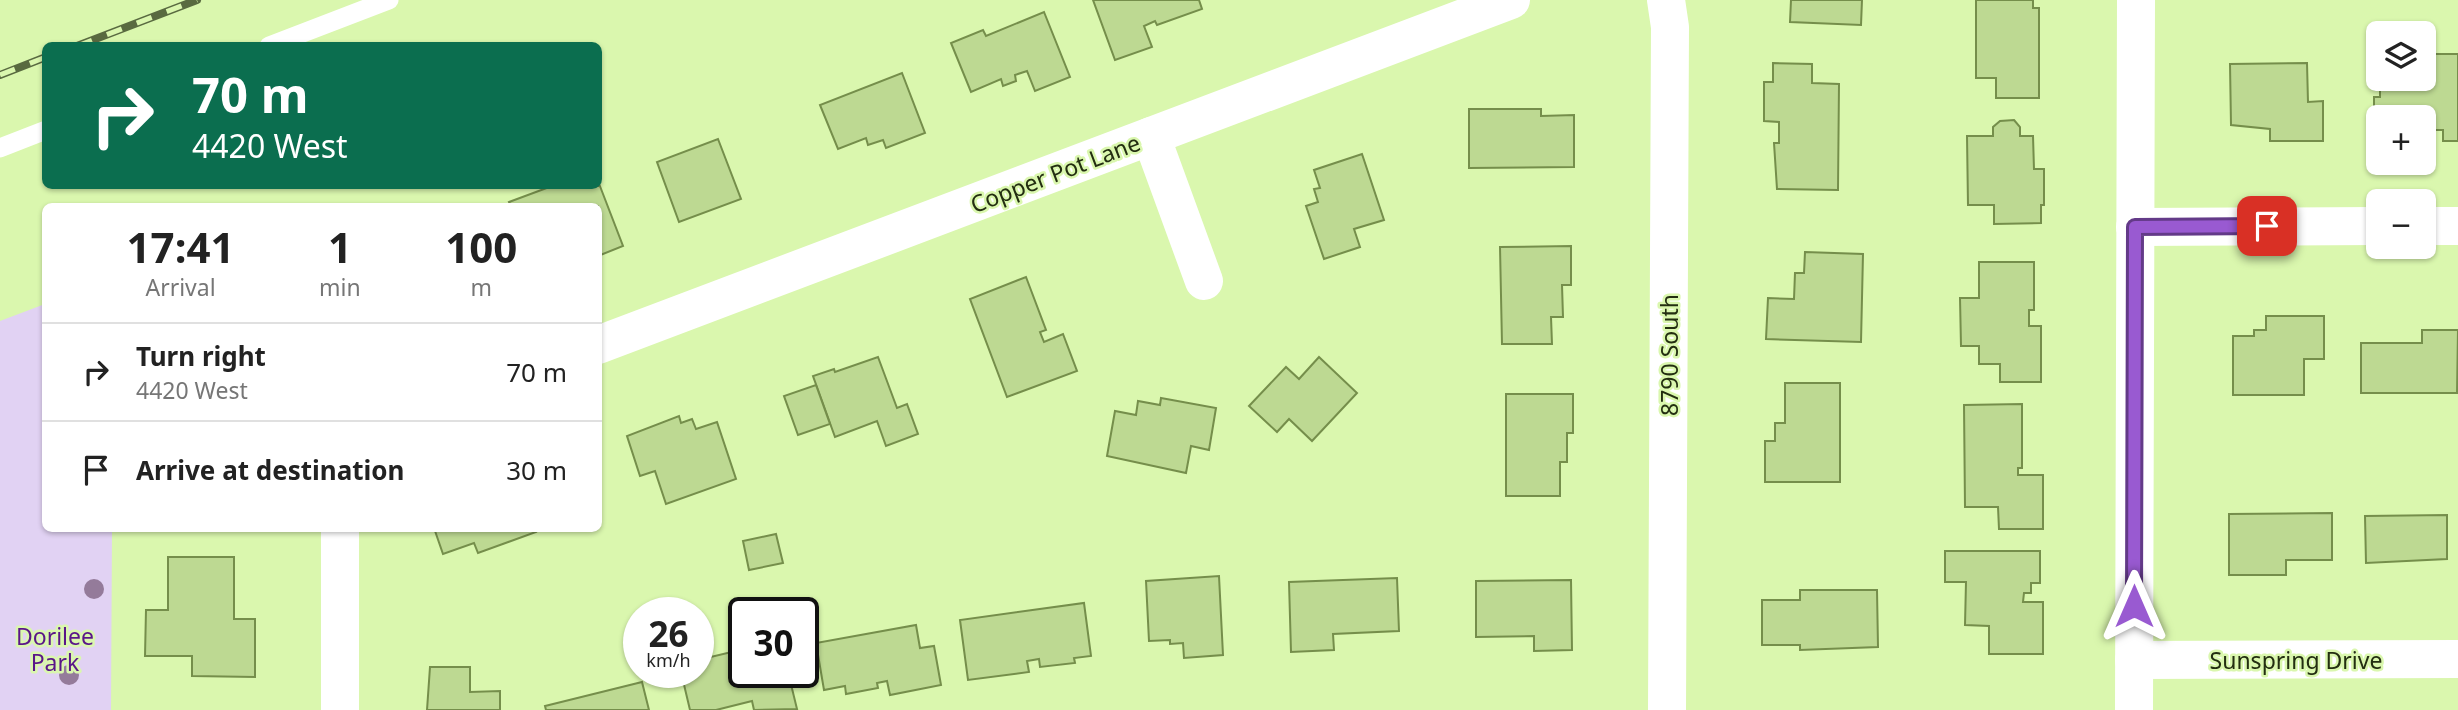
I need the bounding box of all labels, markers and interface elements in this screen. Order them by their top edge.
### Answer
map controls [2366,21,2436,259]
button: layers [2366,21,2436,91]
text: 70 m [192,61,309,127]
icon: right [77,70,168,161]
button: + [2366,105,2436,175]
text: 4420 West [192,124,348,167]
street label: Copper Pot Lane [965,126,1145,220]
button: − [2366,189,2436,259]
pin [2237,196,2297,256]
icon: arrive [2248,207,2286,245]
text: 17:41 [127,218,234,275]
text: 1 [328,218,352,275]
text: 100 [445,218,517,275]
text: Arrival [145,271,216,303]
text: min [319,271,361,303]
text: m [471,271,492,303]
street label: 8790 South [1653,294,1685,416]
text: Turn right [136,338,266,374]
icon: right [77,353,115,391]
text: 70 m [506,354,567,390]
text: 4420 West [136,374,248,406]
icon: arrive [77,451,115,489]
text: Arrive at destination [136,452,405,488]
text: 30 m [506,452,567,488]
position arrow [2097,569,2171,643]
speed limit sign: 30 [728,597,819,688]
text: 26 [648,610,689,657]
park label: Dorilee Park [16,620,94,678]
street label: Sunspring Drive [2210,644,2382,676]
text: km/h [646,648,691,672]

